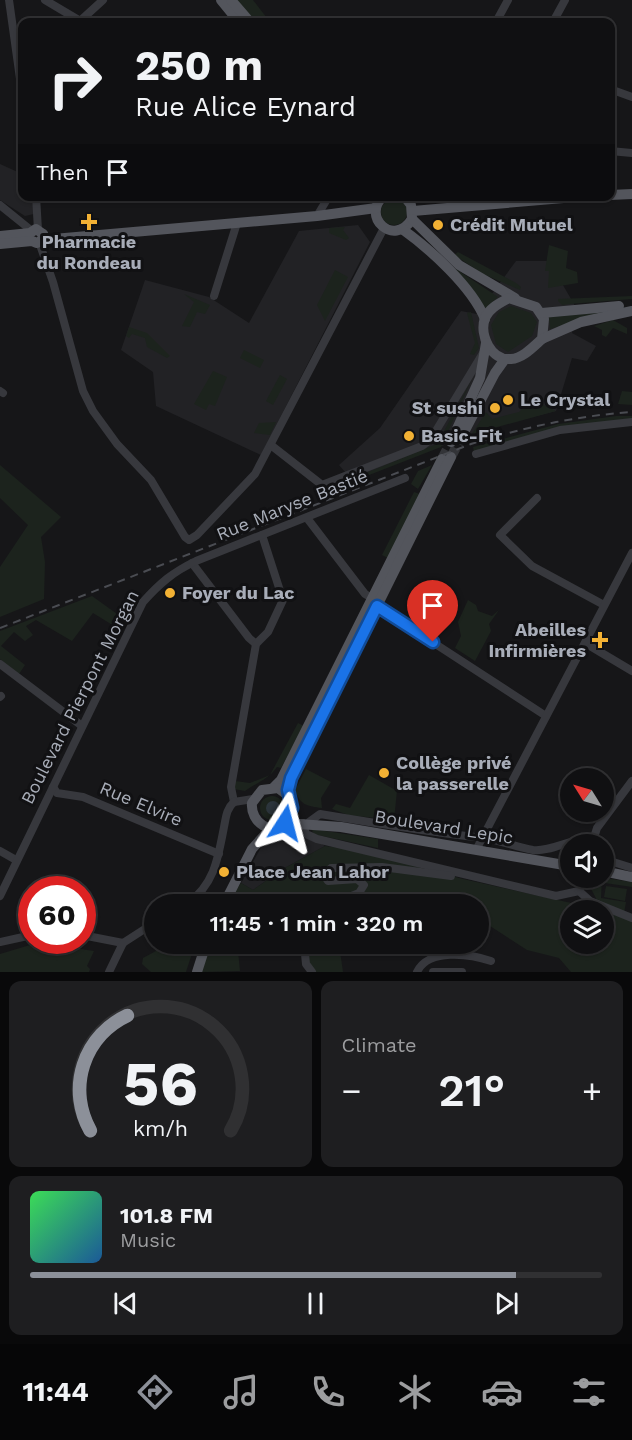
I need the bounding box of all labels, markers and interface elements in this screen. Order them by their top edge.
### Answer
text: 250 m [135,41,263,90]
icon: right [36,42,114,120]
text: Rue Alice Eynard [135,91,356,123]
icon: arrive [101,156,134,189]
text: Then [36,160,89,185]
place label: Crédit Mutuel [450,214,573,235]
marker: Pharmacie du Rondeau [82,215,96,229]
marker: Crédit Mutuel [431,218,445,232]
place label: Pharmacie du Rondeau [36,231,142,273]
place label: Le Crystal [520,389,610,410]
marker: Le Crystal [501,393,515,407]
place label: St sushi [412,397,483,418]
marker: St sushi [488,401,502,415]
place label: Basic-Fit [421,425,502,446]
marker: Basic-Fit [402,429,416,443]
street label: Rue Maryse Bastié [213,465,371,545]
pin [407,580,458,642]
place label: Foyer du Lac [182,582,294,603]
street label: Boulevard Pierpont Morgan [16,586,143,807]
marker: Foyer du Lac [163,586,177,600]
icon: arrive [416,589,449,622]
place label: Abeilles Infirmières [489,619,586,661]
marker: Abeilles Infirmières [591,631,609,649]
place label: Collège privé la passerelle [396,752,512,794]
marker: Collège privé la passerelle [377,766,391,780]
north arrow [560,768,614,822]
map controls [560,768,614,954]
street label: Rue Elvire [97,777,186,830]
position arrow [253,791,317,855]
street label: Boulevard Lepic [373,805,515,848]
button: sound [560,834,614,888]
place label: Place Jean Lahor [236,861,389,882]
marker: Place Jean Lahor [217,865,231,879]
speed limit sign: 60 [18,876,96,954]
button: layers [560,900,614,954]
text: 11:45 · 1 min · 320 m [210,911,423,936]
text: Climate [342,1033,417,1057]
text: 56 [123,1047,198,1120]
text: 21° [438,1064,505,1117]
text: − [342,1071,361,1110]
text: + [582,1071,602,1110]
text: km/h [133,1116,188,1141]
text: 101.8 FM [120,1203,213,1228]
text: Music [120,1228,176,1252]
icon: previous [109,1287,142,1320]
icon: pause [299,1287,332,1320]
icon: next [490,1287,523,1320]
icon: directions [134,1371,176,1413]
icon: music [220,1371,262,1413]
icon: phone [307,1371,349,1413]
icon: climate [394,1371,436,1413]
icon: car [481,1371,523,1413]
icon: filters [568,1371,610,1413]
text: 11:44 [22,1376,89,1408]

